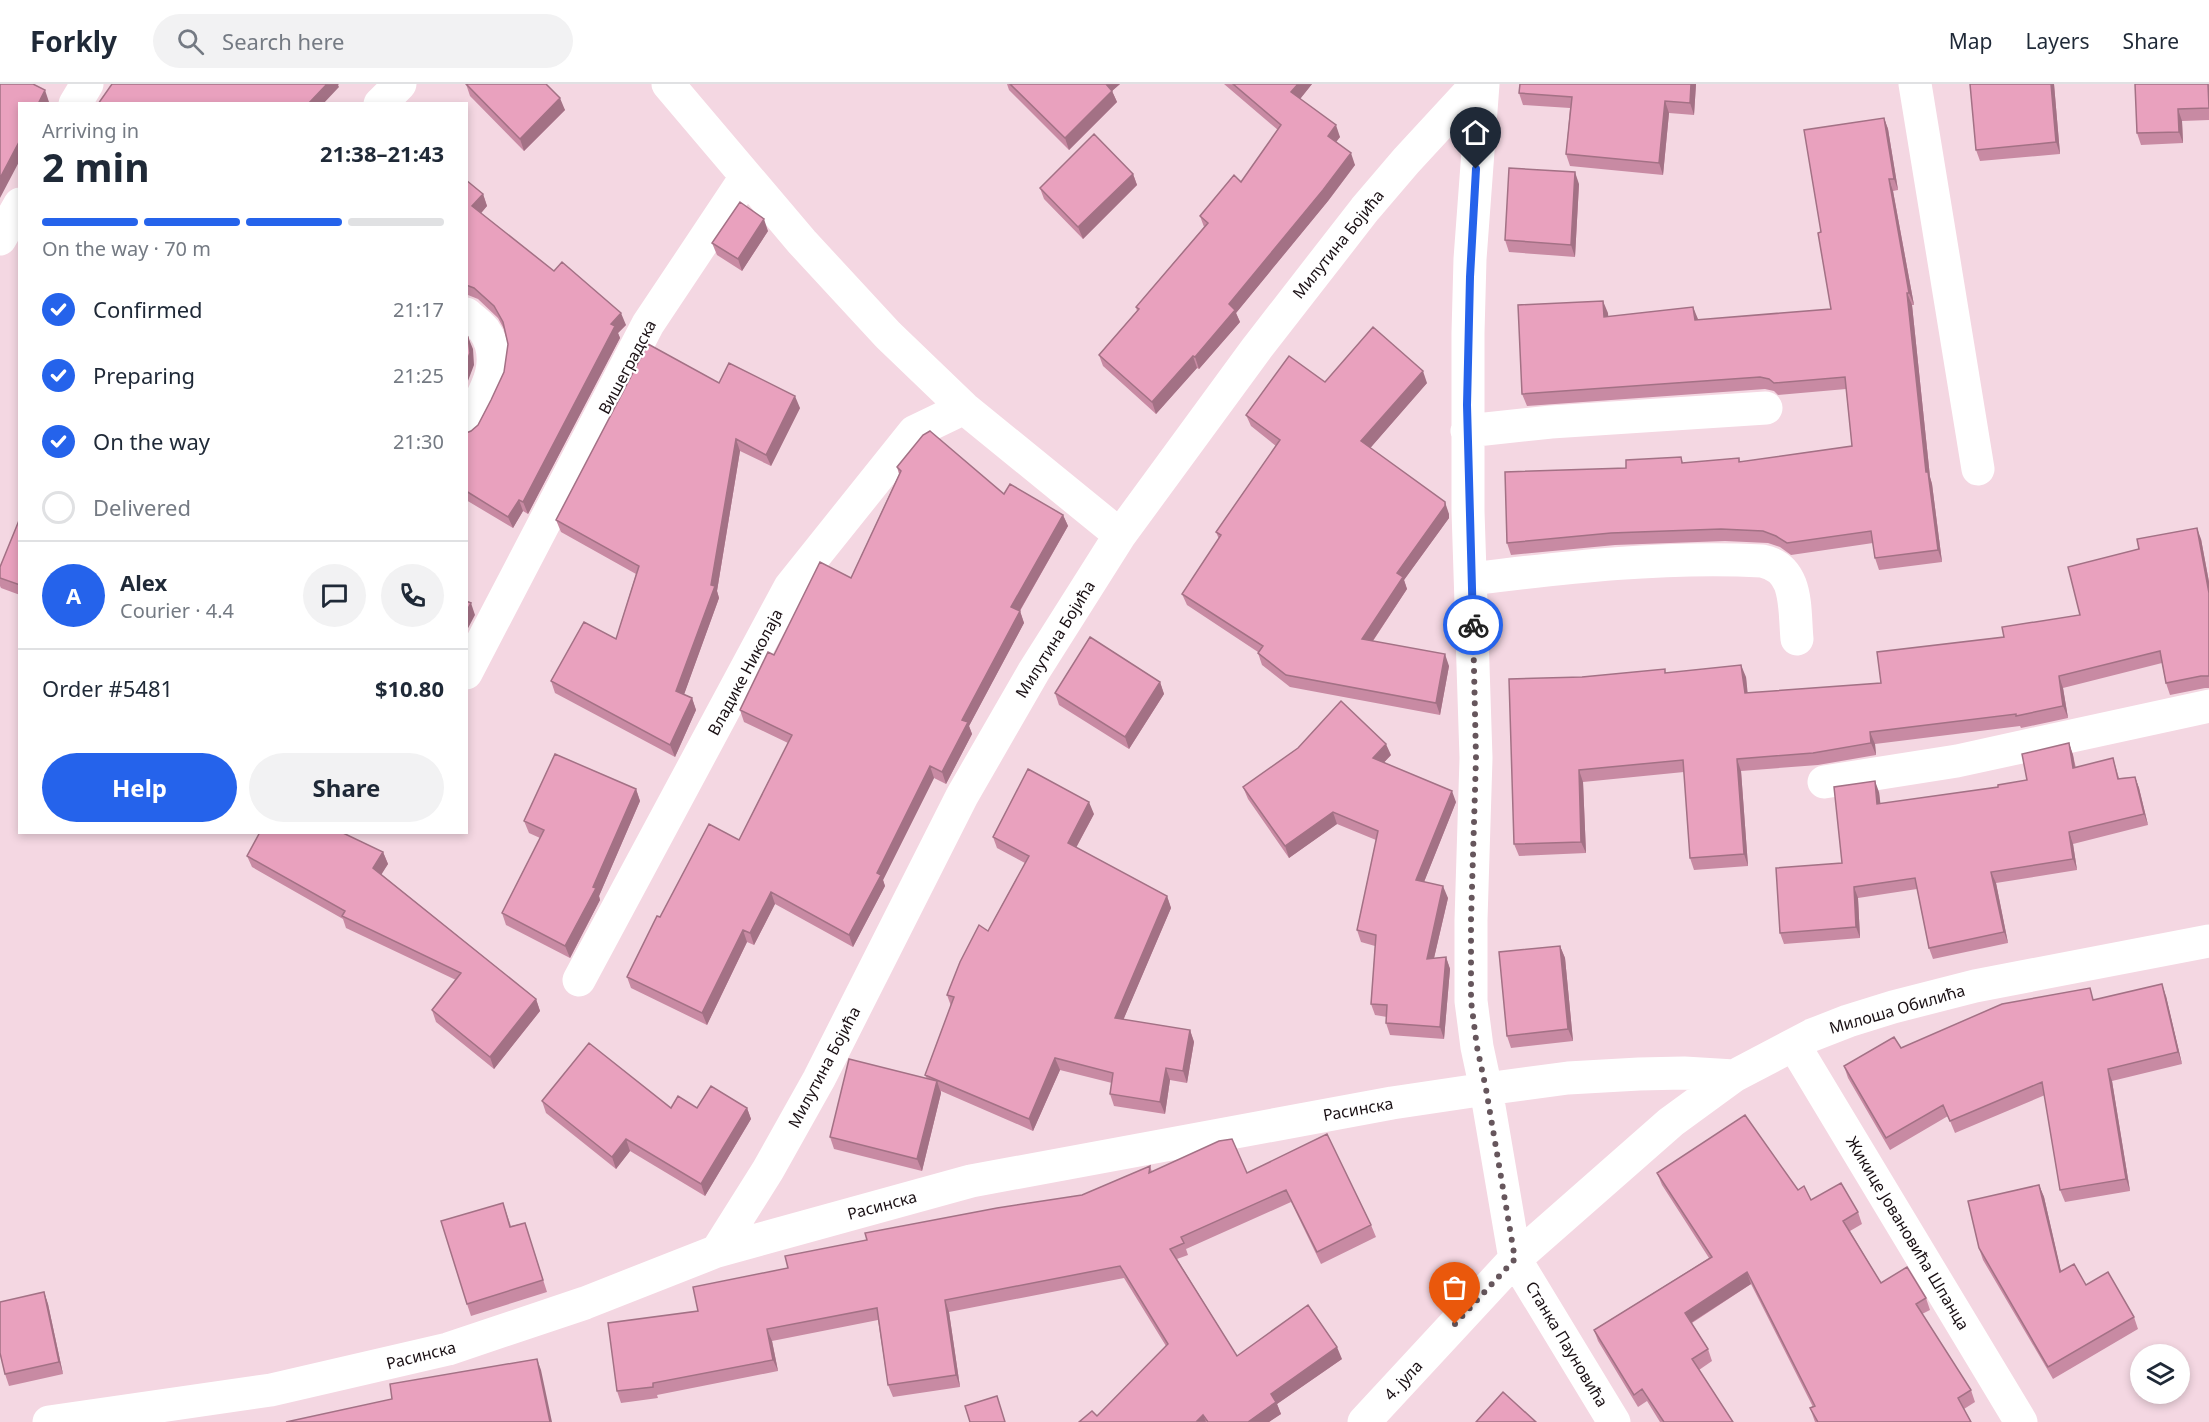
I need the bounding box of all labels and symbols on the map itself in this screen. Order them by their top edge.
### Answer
pin [1450,107,1501,169]
street label: Милутина Бојића [1287,185,1389,303]
street label: Вишеградска [593,316,661,418]
street label: Милутина Бојића [1010,576,1100,702]
courier [1443,595,1503,655]
street label: Владике Николаја [702,605,788,739]
street label: Милоша Обилића [1826,979,1968,1039]
street label: Милутина Бојића [783,1003,865,1131]
street label: Расинска [1321,1092,1395,1126]
street label: Жикице Јовановића Шпанца [1841,1132,1975,1334]
street label: Расинска [845,1185,919,1225]
pin [1429,1262,1480,1324]
street label: Станка Пауновића [1521,1277,1613,1411]
street label: Расинска [384,1336,458,1374]
street label: 4. јула [1379,1355,1427,1405]

